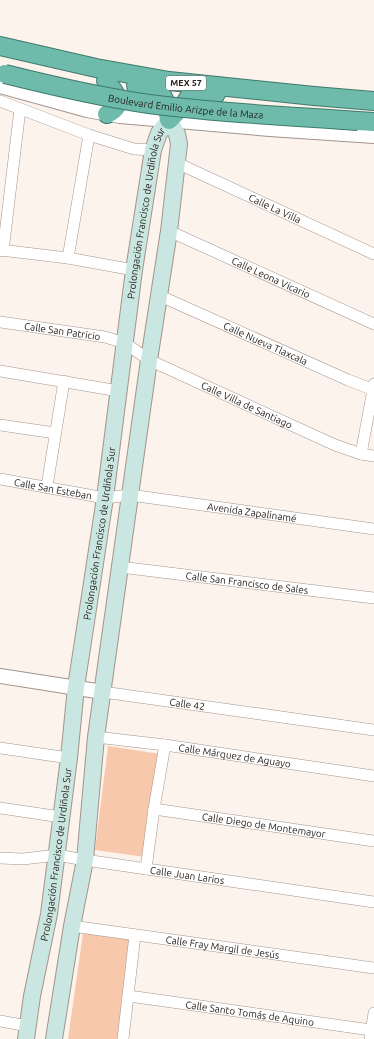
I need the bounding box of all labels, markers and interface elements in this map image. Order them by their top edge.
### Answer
road number: MEX 57 [166,76,206,90]
street label: Boulevard Emilio Arizpe de la Maza [107,92,264,120]
street label: Prolongación Francisco de Urdiñola Sur [125,125,167,300]
street label: Calle La Villa [247,191,303,225]
street label: Calle Leona Vicario [230,255,312,300]
street label: Calle San Patricio [24,320,101,342]
street label: Calle Nueva Tlaxcala [222,320,309,367]
street label: Calle Villa de Santiago [200,379,294,430]
street label: Prolongación Francisco de Urdiñola Sur [81,446,117,621]
street label: Calle San Esteban [13,476,93,501]
street label: Avenida Zapalinamé [207,500,297,524]
street label: Calle San Francisco de Sales [185,570,309,595]
street label: Calle 42 [169,696,206,712]
street label: Calle Márquez de Aguayo [178,742,292,769]
street label: Prolongación Francisco de Urdiñola Sur [38,767,73,942]
street label: Calle Diego de Montemayor [201,811,327,839]
street label: Calle Juan Larios [149,864,225,886]
street label: Calle Fray Margil de Jesús [165,934,280,960]
street label: Calle Santo Tomás de Aquino [185,999,315,1027]

